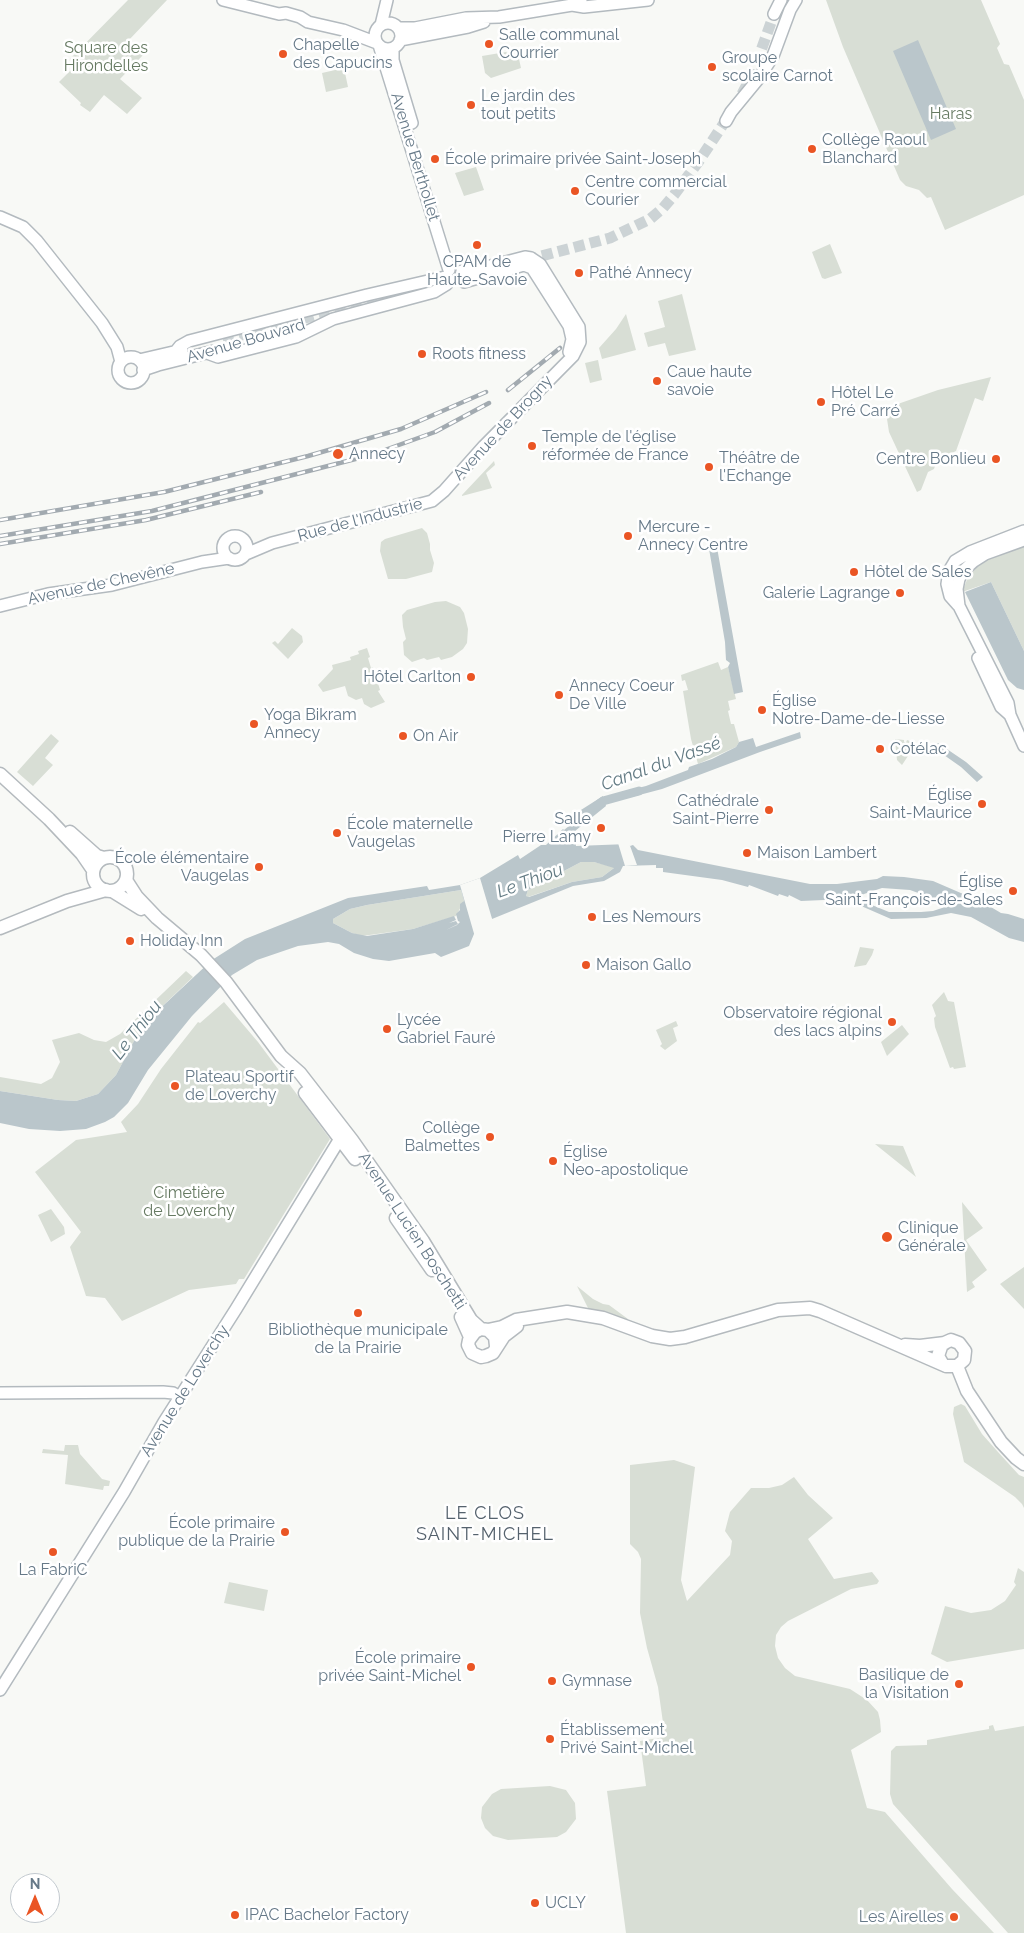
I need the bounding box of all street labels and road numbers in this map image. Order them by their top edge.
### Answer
street label: Avenue Berthollet [386,90,444,224]
street label: Avenue Bouvard [185,315,307,367]
street label: Avenue de Brogny [449,371,557,485]
street label: Rue de l'Industrie [296,494,424,546]
street label: Avenue de Chevêne [26,559,176,609]
street label: Avenue Lucien Boschetti [354,1149,470,1313]
street label: Avenue de Loverchy [137,1322,233,1460]

